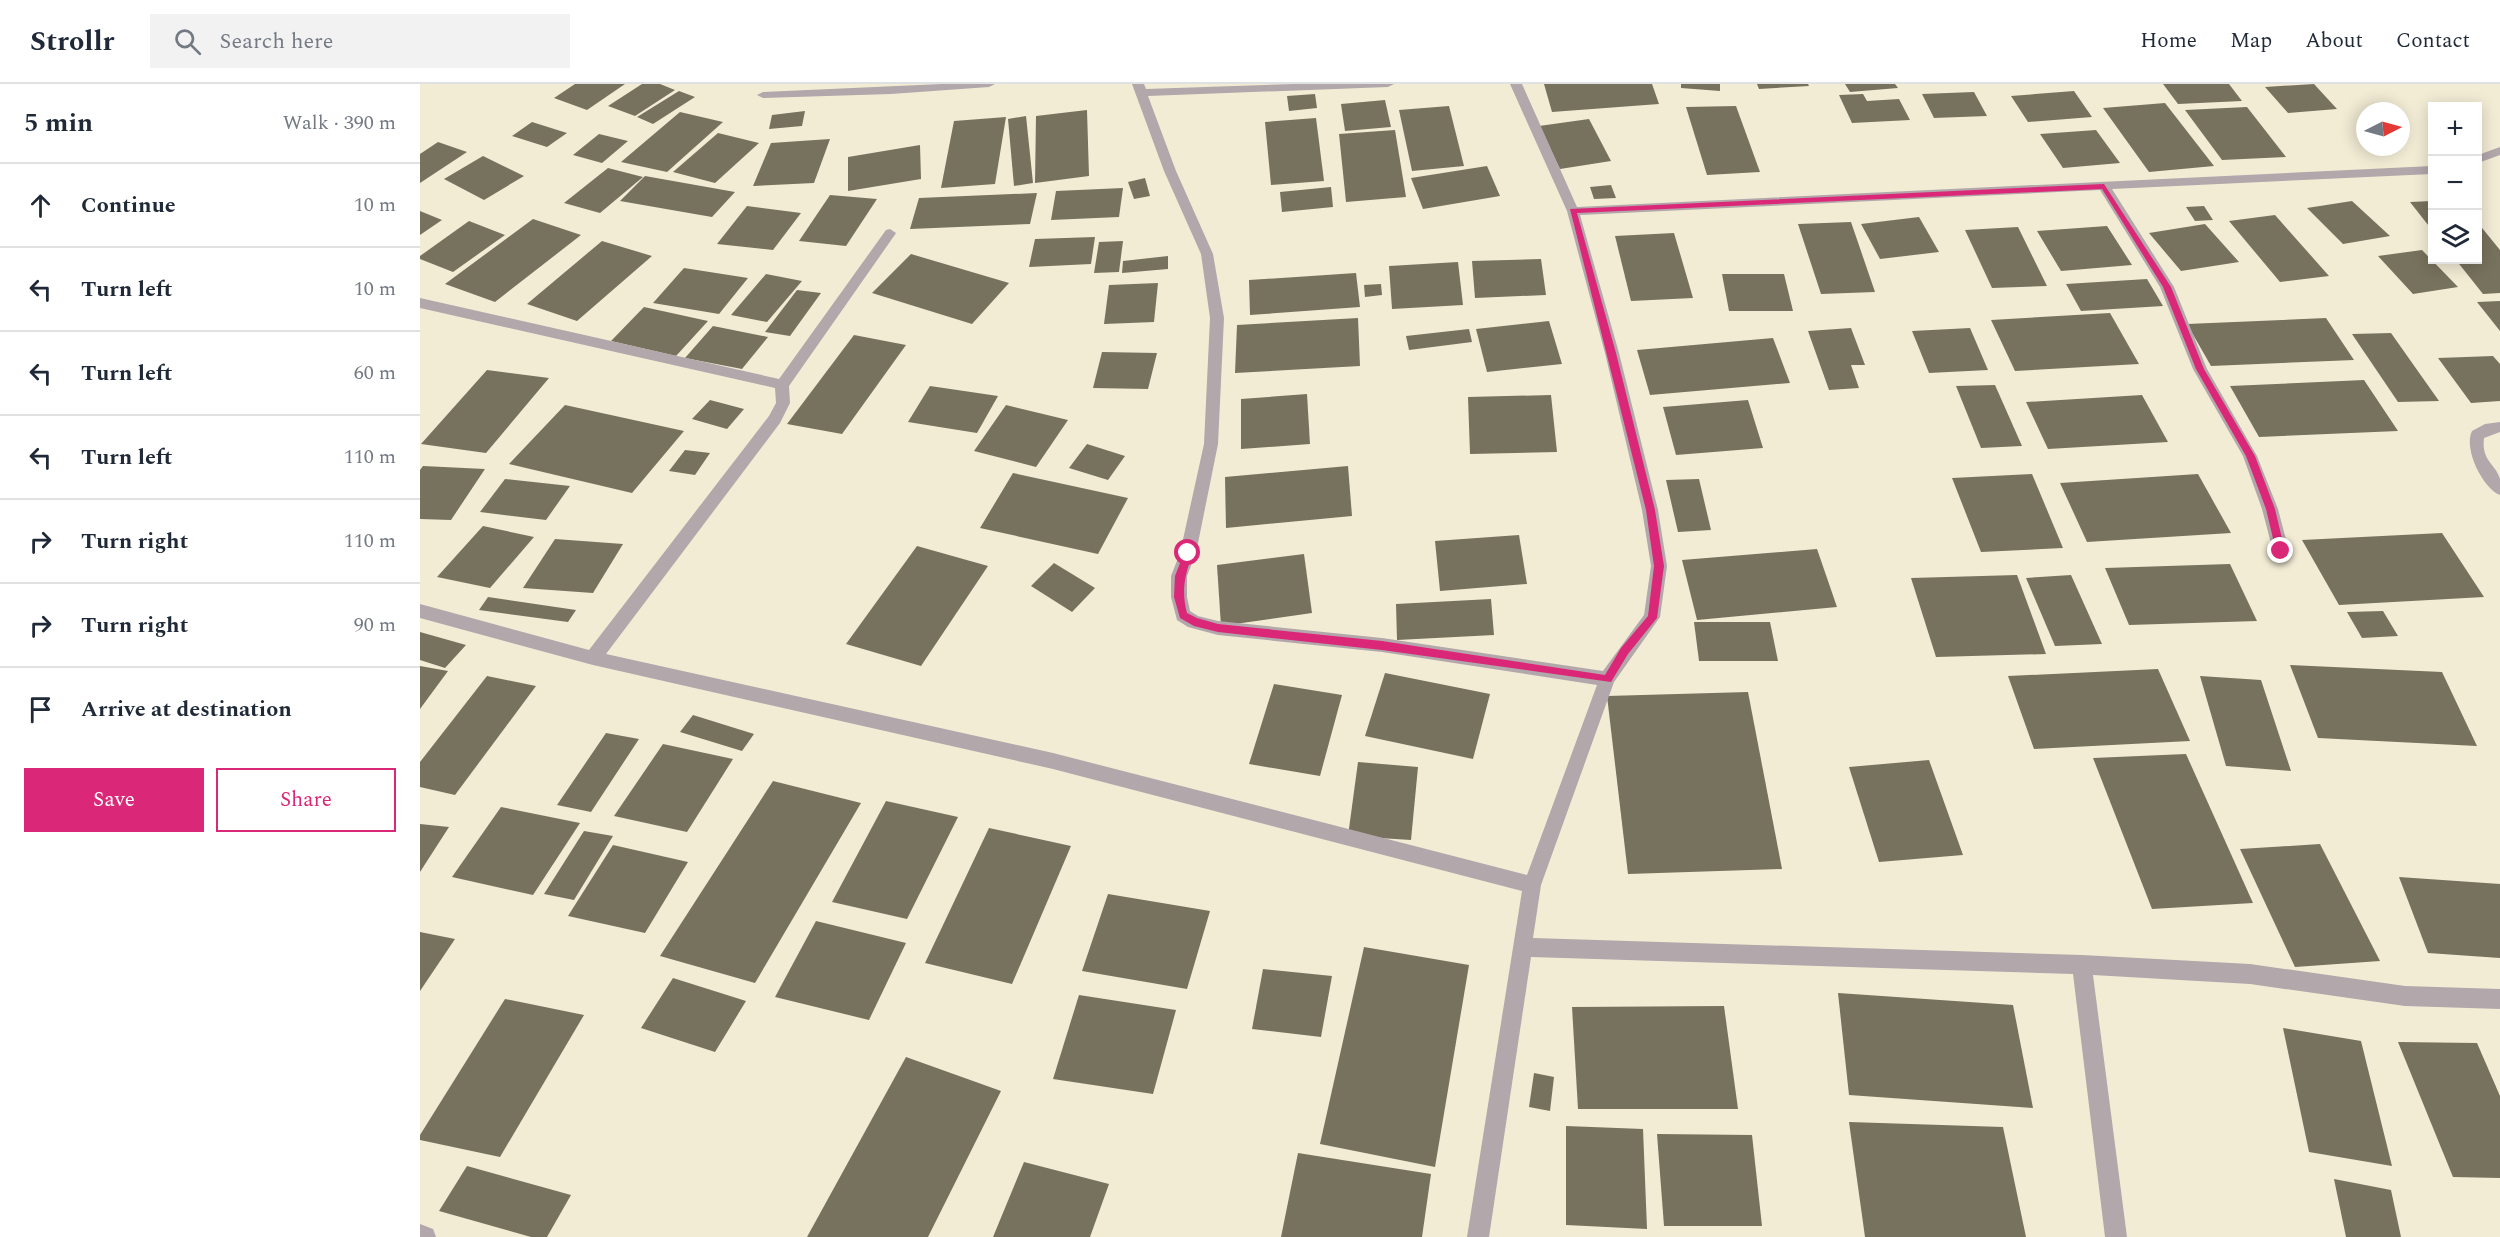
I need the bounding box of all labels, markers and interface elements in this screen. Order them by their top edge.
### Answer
search box [150,14,570,68]
text: Strollr [30,20,114,63]
icon: search [171,25,204,58]
text: Search here [219,25,333,58]
text: Home [2140,25,2197,57]
text: Map [2230,25,2272,57]
text: About [2305,25,2363,57]
text: Contact [2396,25,2470,57]
north arrow [2356,102,2410,156]
map controls [2428,102,2482,264]
button: + [2428,102,2482,156]
text: 5 min [24,103,93,143]
text: Walk · 390 m [283,108,396,138]
button: − [2428,156,2482,210]
icon: ahead [24,189,57,222]
text: Continue [81,189,176,222]
text: 10 m [354,190,396,220]
button: layers [2428,210,2482,264]
icon: left [24,273,57,306]
text: Turn left [81,273,173,306]
text: 10 m [354,274,396,304]
icon: left [24,357,57,390]
text: Turn left [81,357,173,390]
text: 60 m [354,358,396,388]
icon: left [24,441,57,474]
text: Turn left [81,441,173,474]
text: 110 m [344,442,396,472]
icon: right [24,525,57,558]
text: Turn right [81,525,188,558]
text: 110 m [344,526,396,556]
route end [2267,537,2293,563]
route start [1174,539,1200,565]
icon: right [24,609,57,642]
text: Turn right [81,609,188,642]
text: 90 m [354,610,396,640]
icon: arrive [24,693,57,726]
text: Arrive at destination [81,693,292,726]
button: Save [24,768,204,832]
button: Share [216,768,396,832]

